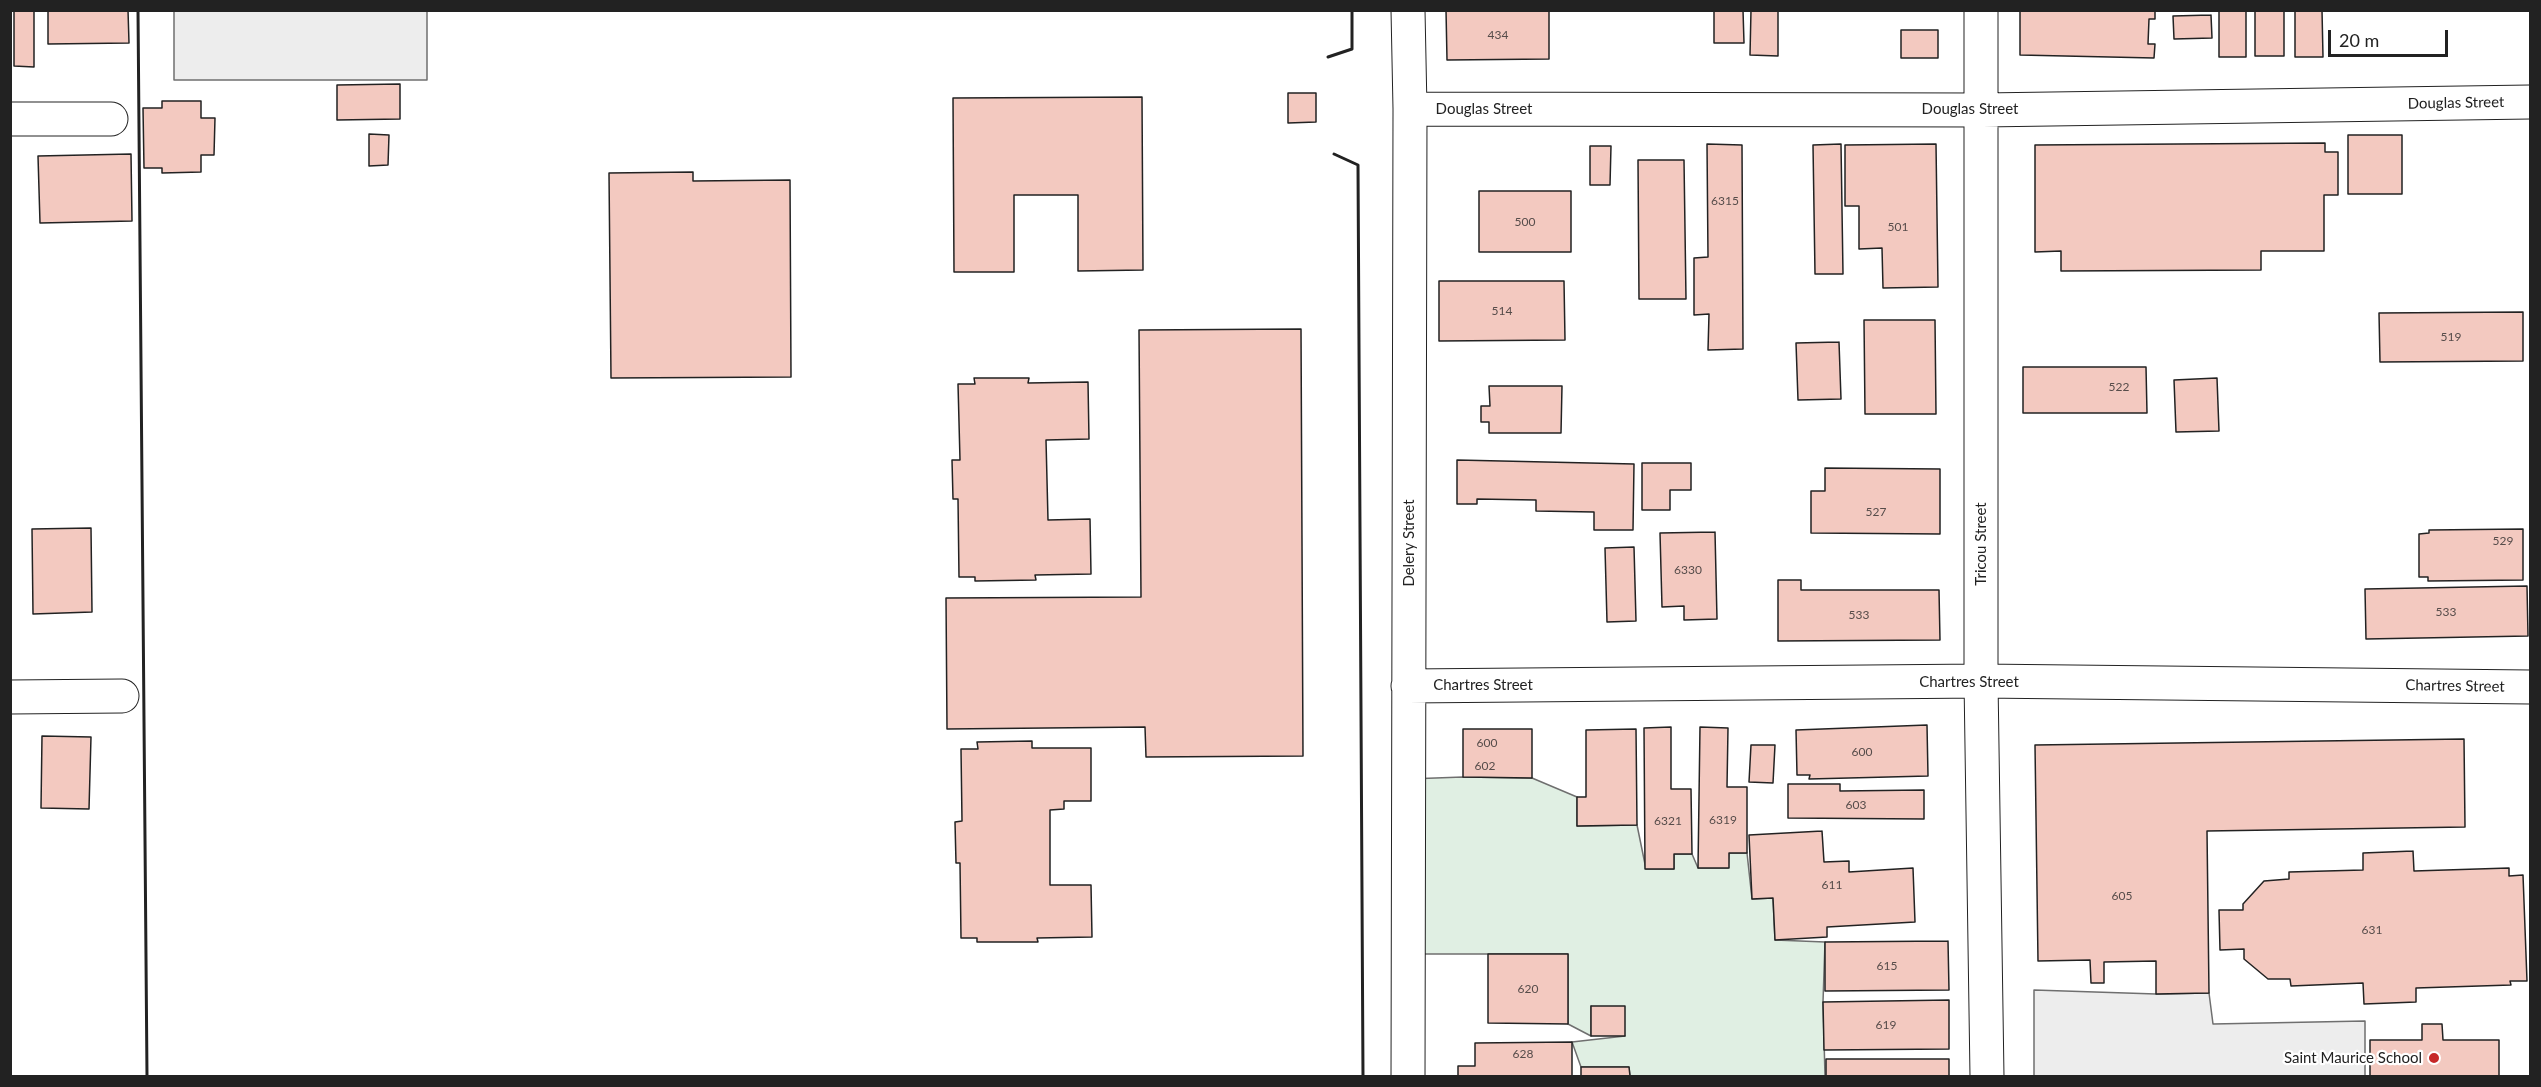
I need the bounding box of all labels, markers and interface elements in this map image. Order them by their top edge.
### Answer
scale bar [2331,18,2451,56]
house number: 434 [1488,28,1508,42]
text: 20 m [2339,29,2379,51]
street label: Douglas Street [2407,93,2505,113]
street label: Douglas Street [1436,100,1532,118]
street label: Douglas Street [1922,100,2018,118]
house number: 6315 [1711,194,1739,208]
house number: 500 [1515,215,1535,229]
house number: 501 [1888,220,1908,234]
house number: 514 [1492,304,1512,318]
house number: 519 [2441,330,2461,344]
house number: 522 [2109,380,2129,394]
street label: Delery Street [1400,499,1418,587]
street label: Tricou Street [1972,502,1990,586]
house number: 527 [1866,505,1886,519]
house number: 529 [2493,534,2513,548]
house number: 6330 [1674,563,1702,577]
house number: 533 [2436,605,2456,619]
house number: 533 [1849,608,1869,622]
street label: Chartres Street [1919,673,2019,691]
street label: Chartres Street [1433,676,1533,694]
street label: Chartres Street [2405,676,2505,696]
house number: 600 [1477,736,1497,750]
house number: 600 [1852,745,1872,759]
house number: 602 [1475,759,1495,773]
house number: 603 [1846,798,1866,812]
house number: 6319 [1709,813,1737,827]
house number: 6321 [1654,814,1682,828]
house number: 611 [1822,878,1842,892]
house number: 605 [2112,889,2132,903]
house number: 631 [2362,923,2382,937]
house number: 615 [1877,959,1897,973]
house number: 620 [1518,982,1538,996]
house number: 619 [1876,1018,1896,1032]
house number: 628 [1513,1047,1533,1061]
place label: Saint Maurice School [2284,1049,2422,1067]
marker: Saint Maurice School [2427,1051,2441,1065]

